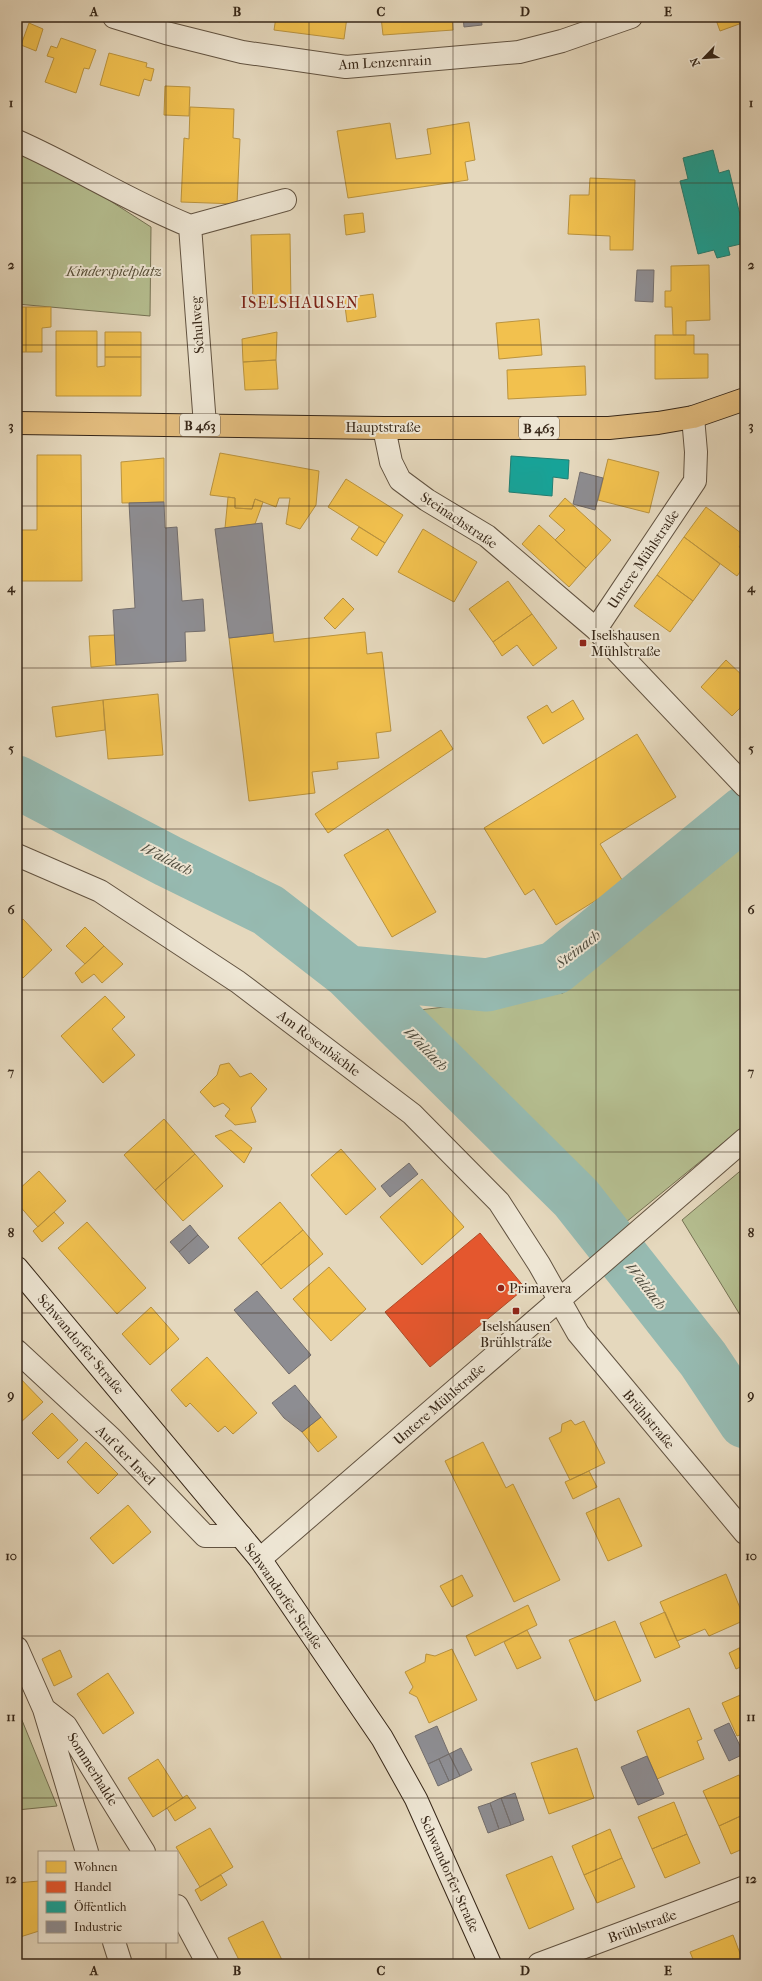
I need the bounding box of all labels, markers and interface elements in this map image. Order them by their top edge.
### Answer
text: A [89,4,99,19]
text: B [233,4,242,19]
text: C [377,4,386,19]
text: D [520,4,530,19]
text: E [664,4,672,19]
north arrow [684,38,724,78]
street label: Am Lenzenrain [337,52,432,73]
text: N [687,55,703,69]
text: 1 [9,95,14,110]
text: 1 [749,95,754,110]
text: 2 [8,257,15,272]
text: 2 [748,257,755,272]
park label: Kinderspielplatz [65,263,162,280]
district label: ISELSHAUSEN [241,293,359,312]
street label: Schulweg [187,295,208,354]
road number: B 463 [180,414,220,436]
road number: B 463 [519,417,559,439]
text: 3 [8,418,14,434]
text: 3 [748,418,754,434]
street label: Hauptstraße [345,419,421,436]
street label: Steinachstraße [417,488,500,552]
street label: Untere Mühlstraße [604,506,683,612]
text: 4 [6,580,16,596]
text: 4 [746,580,756,596]
place label: Iselshausen Mühlstraße [591,627,661,660]
marker: Iselshausen Mühlstraße [578,638,588,648]
text: 5 [8,741,14,756]
text: 5 [748,741,754,756]
water label: Waldach [138,838,196,880]
text: 6 [7,902,15,917]
text: 6 [747,902,755,917]
water label: Steinach [551,926,604,973]
street label: Am Rosenbächle [273,1006,364,1080]
water label: Waldach [400,1023,452,1075]
text: 7 [7,1064,15,1079]
text: 7 [747,1064,755,1079]
text: 8 [8,1225,15,1240]
text: 8 [748,1225,755,1240]
water label: Waldach [622,1259,670,1314]
place label: Primavera [509,1280,572,1297]
marker: Primavera [496,1283,506,1293]
street label: Schwandorfer Straße [34,1291,128,1398]
marker: Iselshausen Brühlstraße [511,1306,521,1316]
place label: Iselshausen Brühlstraße [480,1318,552,1351]
street label: Untere Mühlstraße [390,1360,489,1449]
street label: Brühlstraße [619,1386,678,1452]
text: 9 [7,1387,15,1403]
text: 9 [747,1387,755,1403]
street label: Auf der Insel [92,1421,159,1489]
street label: Schwandorfer Straße [241,1540,327,1653]
text: 10 [5,1548,17,1563]
text: 10 [745,1548,757,1563]
text: 11 [6,1709,16,1724]
text: 11 [746,1709,756,1724]
street label: Sommerhalde [63,1730,122,1809]
street label: Schwandorfer Straße [416,1813,483,1935]
legend [38,1851,178,1943]
text: Wohnen [73,1860,118,1874]
text: 12 [5,1871,17,1886]
text: 12 [745,1871,757,1886]
text: Handel [74,1880,112,1894]
text: Öffentlich [74,1899,127,1914]
street label: Brühlstraße [605,1906,679,1947]
text: Industrie [74,1920,122,1934]
text: A [89,1963,99,1978]
text: B [233,1963,242,1978]
text: C [377,1963,386,1978]
text: D [520,1963,530,1978]
text: E [664,1963,672,1978]

